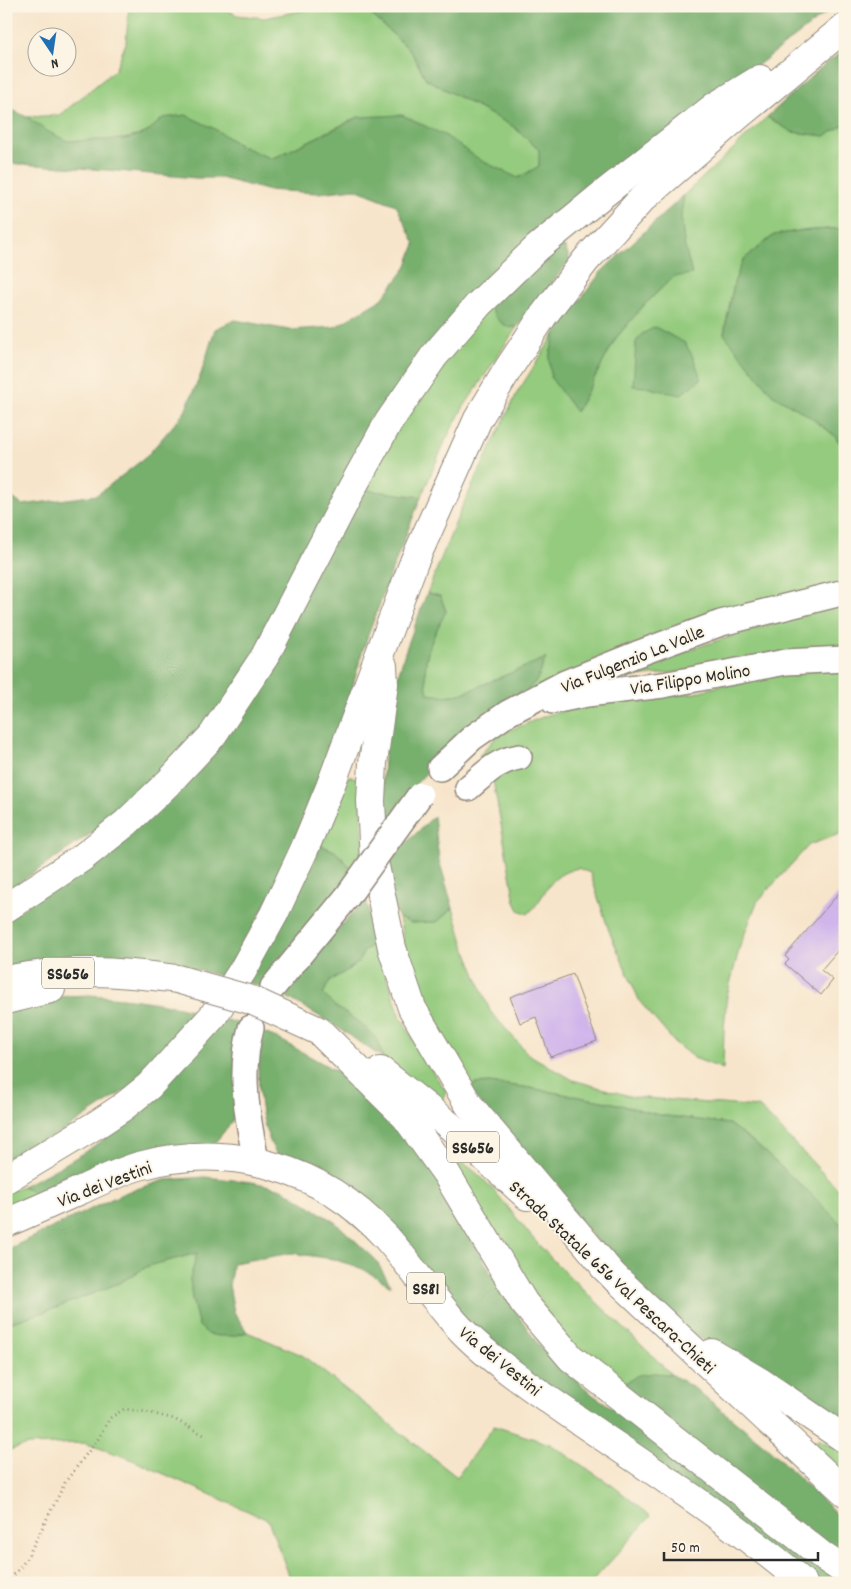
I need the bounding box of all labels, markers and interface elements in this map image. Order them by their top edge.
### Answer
north arrow [28,28,78,78]
text: N [49,52,60,73]
street label: Via Fulgenzio La Valle [558,620,709,702]
street label: Via Filippo Molino [629,659,752,704]
road number: SS656 [42,958,94,988]
road number: SS656 [447,1132,499,1162]
street label: Via dei Vestini [54,1156,157,1217]
street label: Strada Statale 656 Val Pescara-Chieti [501,1175,720,1382]
road number: SS81 [407,1273,445,1304]
street label: Via dei Vestini [452,1321,546,1405]
scale bar [664,1529,817,1561]
text: 50 m [671,1538,700,1560]

